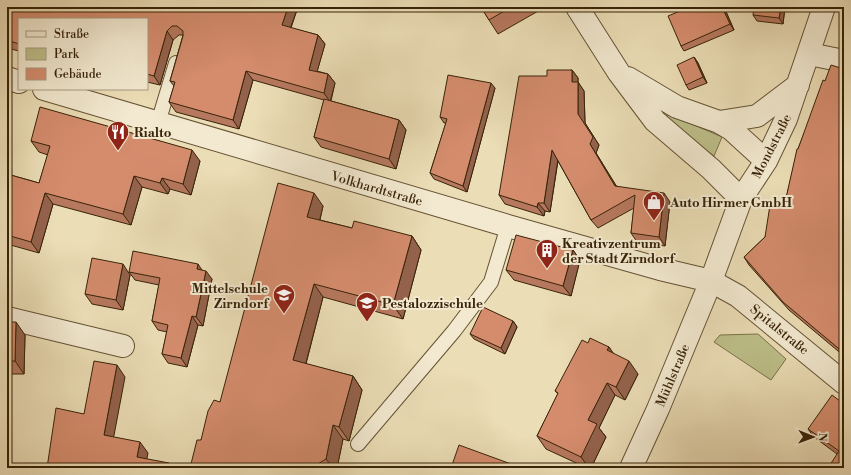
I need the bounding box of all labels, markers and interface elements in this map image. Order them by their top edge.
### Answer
legend [18,18,148,90]
text: Straße [54,27,89,42]
text: Park [54,47,80,62]
text: Gebäude [54,67,102,82]
street label: Mondstraße [749,111,795,181]
restaurant icon: Rialto [105,119,131,152]
place label: Rialto [134,125,172,141]
street label: Volkhardtstraße [328,168,425,210]
shop icon: Auto Hirmer GmbH [641,189,667,222]
place label: Auto Hirmer GmbH [669,195,792,211]
place label: Kreativzentrum der Stadt Zirndorf [562,236,676,267]
building icon: Kreativzentrum der Stadt Zirndorf [534,237,560,270]
place label: Mittelschule Zirndorf [192,281,269,312]
school or university icon: Mittelschule Zirndorf [271,282,297,315]
school or university icon: Pestalozzischule [354,290,380,323]
place label: Pestalozzischule [382,296,483,312]
street label: Spitalstraße [747,301,812,359]
street label: Mühlstraße [652,341,694,409]
north arrow [793,417,833,457]
text: N [815,433,829,442]

